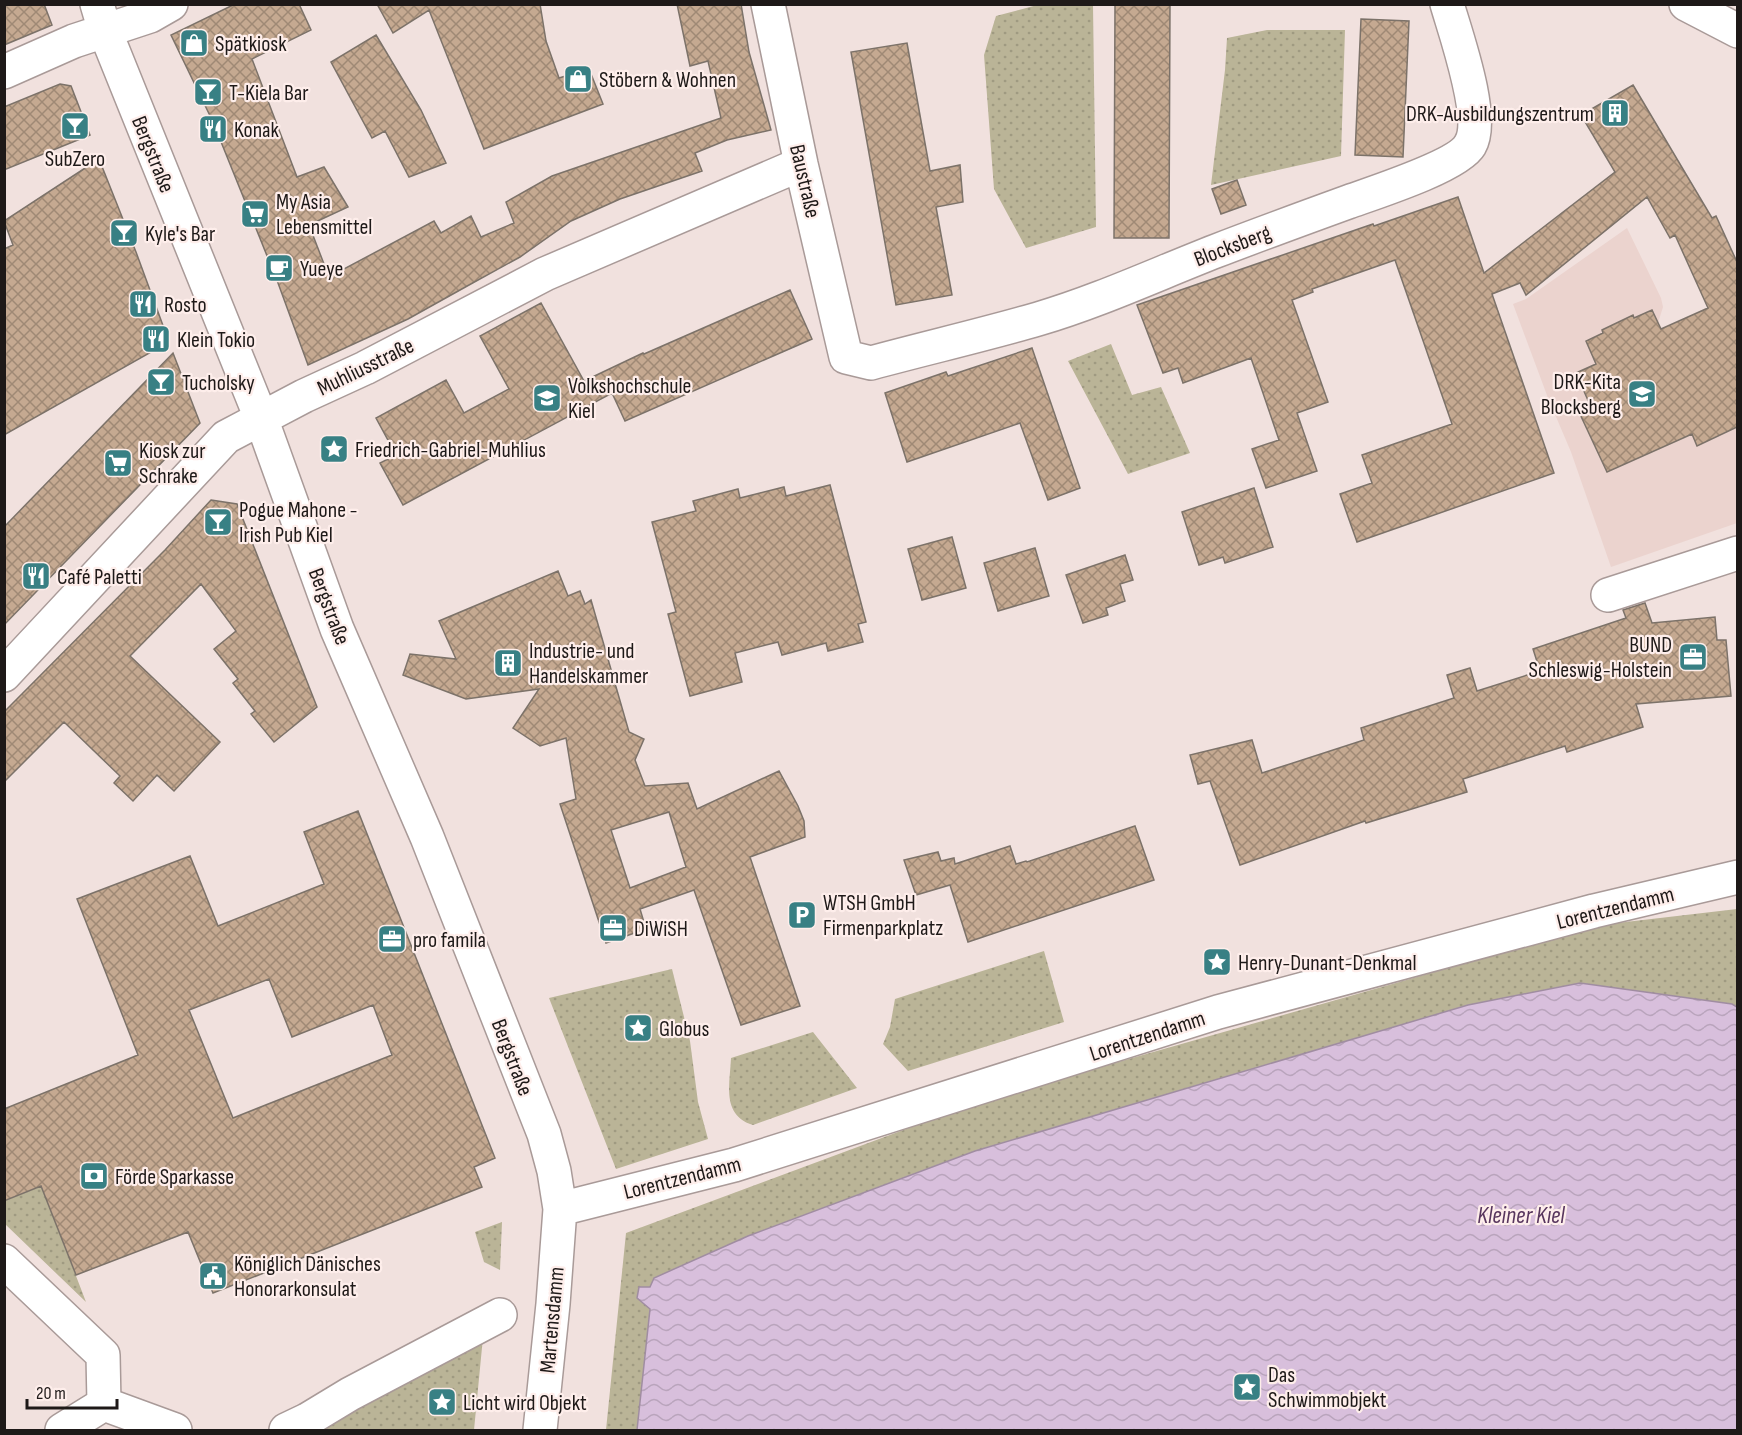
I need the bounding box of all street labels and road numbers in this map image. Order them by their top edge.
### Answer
street label: Bergstraße [125,112,180,197]
street label: Baustraße [783,142,826,221]
street label: Blocksberg [1190,219,1275,273]
street label: Muhliusstraße [313,332,418,402]
street label: Bergstraße [302,564,356,649]
street label: Lorentzendamm [1554,881,1677,936]
street label: Lorentzendamm [1086,1005,1209,1068]
street label: Bergstraße [485,1015,539,1100]
street label: Lorentzendamm [621,1151,744,1206]
street label: Martensdamm [534,1266,571,1374]

